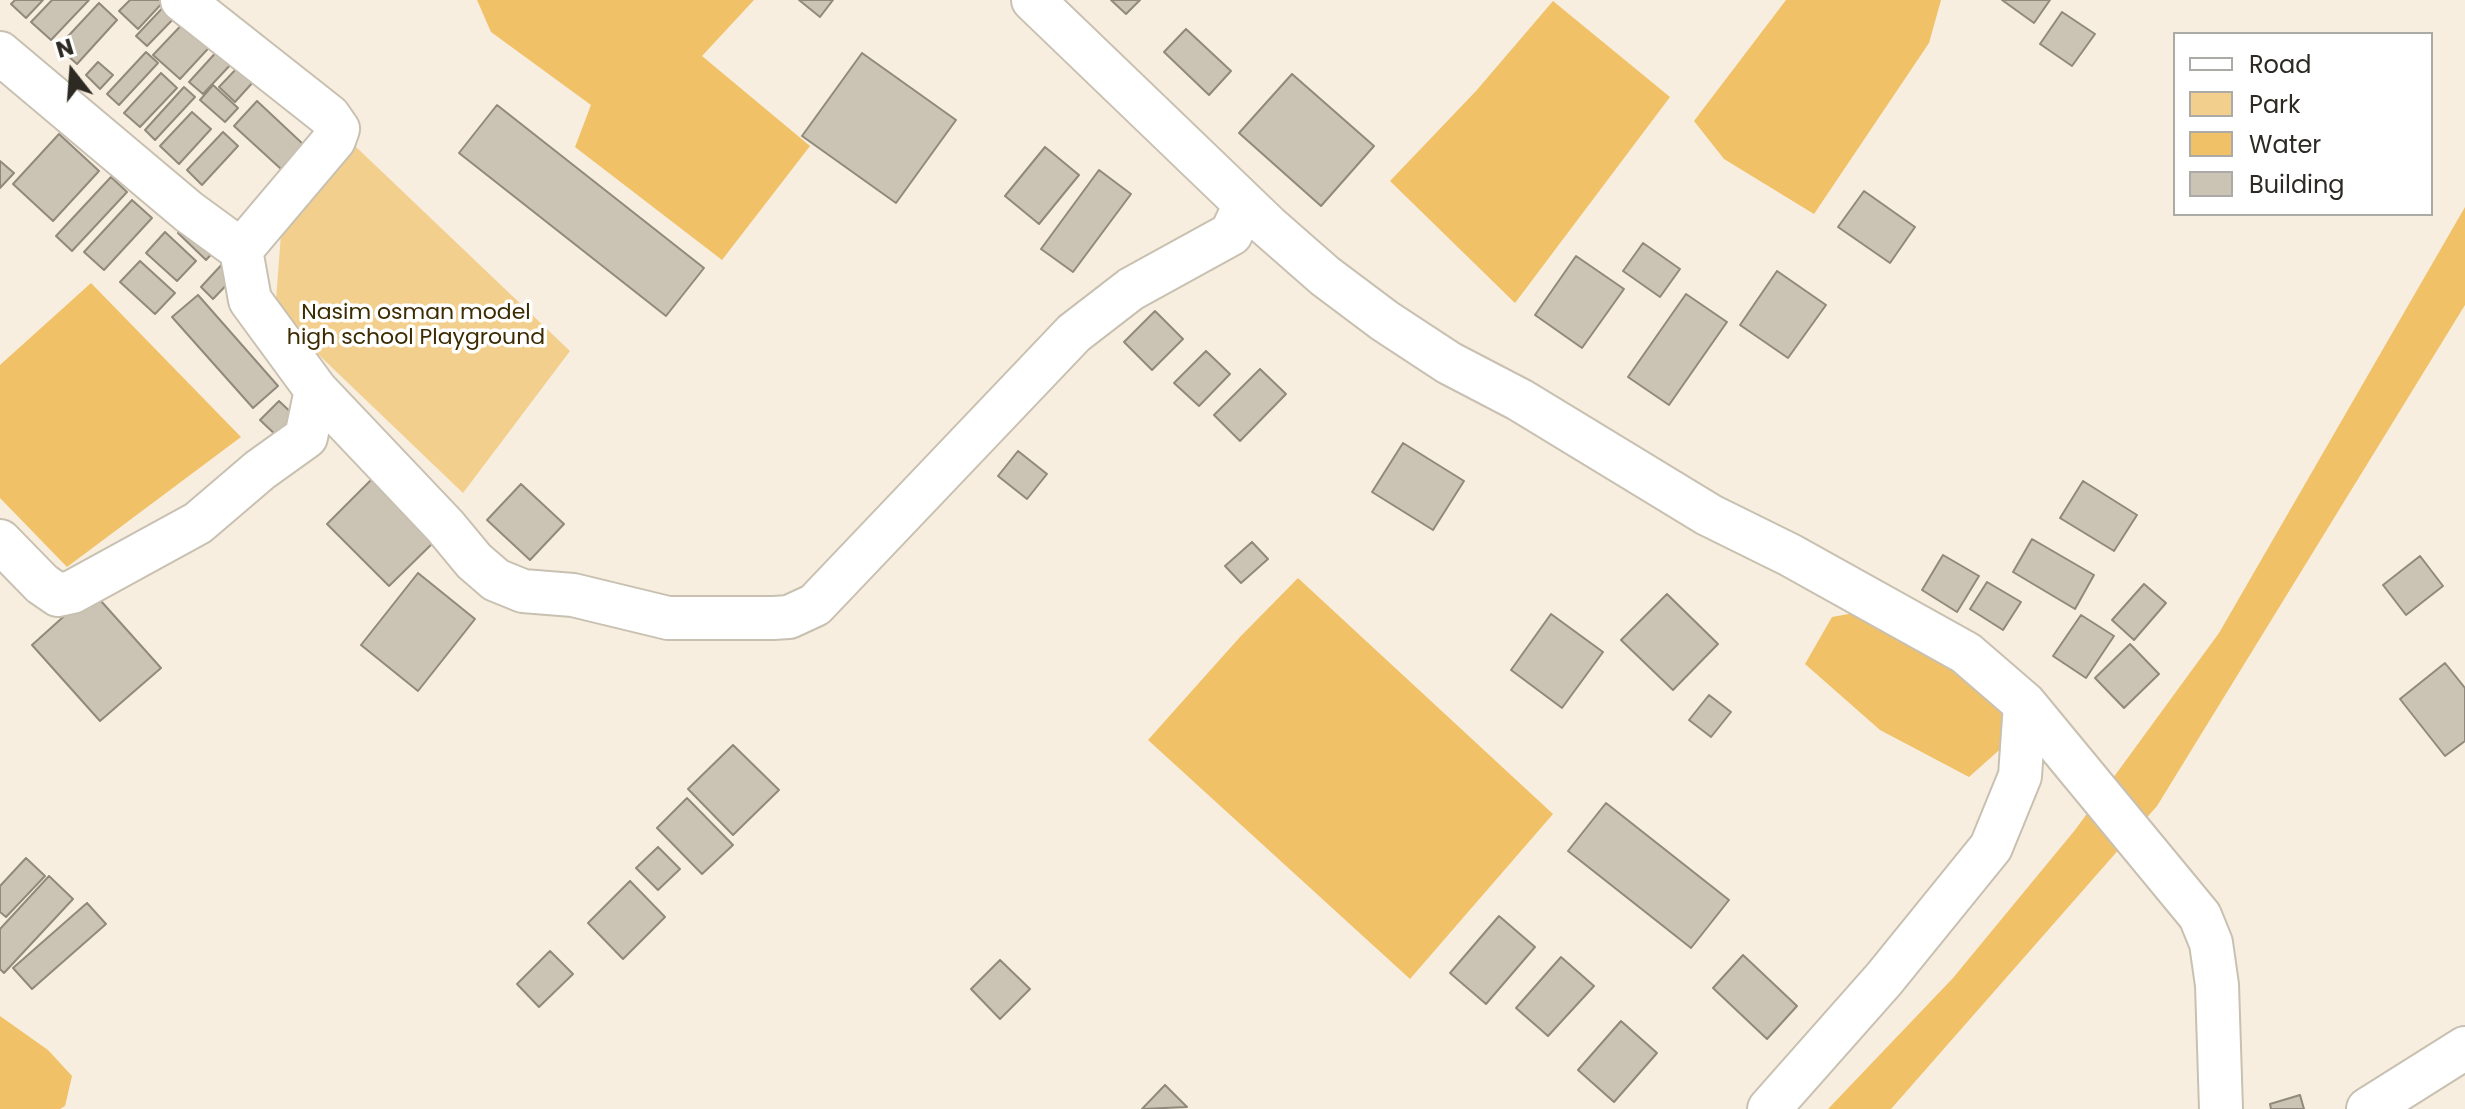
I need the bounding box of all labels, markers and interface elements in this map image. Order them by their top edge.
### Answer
text: N [52,31,77,66]
north arrow [32,32,112,112]
legend [2173,32,2433,216]
text: Road [2249,48,2311,81]
text: Park [2249,88,2300,121]
text: Water [2249,128,2321,161]
text: Building [2249,168,2345,201]
park label: Nasim osman model high school Playground [287,300,545,352]

